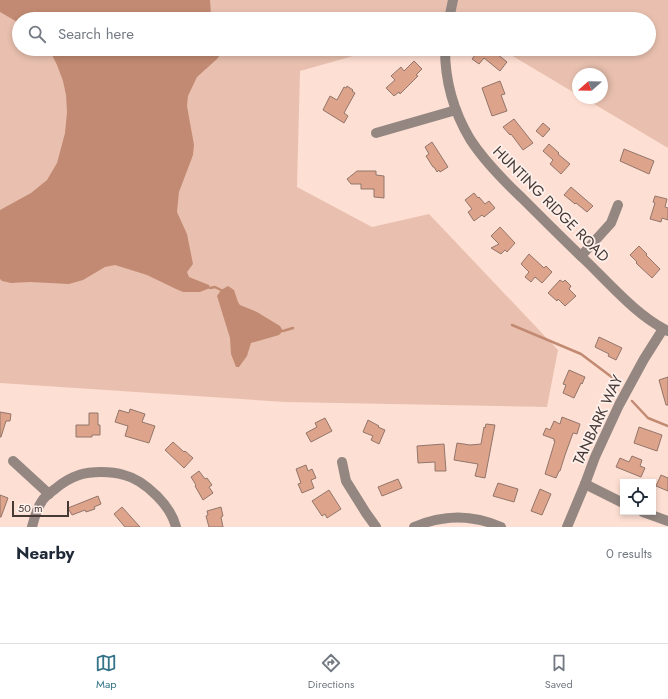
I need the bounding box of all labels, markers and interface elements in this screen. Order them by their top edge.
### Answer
search box [12,12,656,56]
icon: search [26,23,48,45]
text: Search here [58,23,134,45]
north arrow [572,68,608,104]
street label: HUNTING RIDGE ROAD [488,141,614,267]
street label: TANBARK WAY [568,371,629,469]
map controls [620,479,656,515]
button: locate [620,479,656,515]
scale bar [12,499,69,518]
text: 50 m [18,500,43,516]
text: Nearby [16,541,74,565]
text: 0 results [606,544,652,563]
tab: Map [95,652,117,692]
tab: Directions [308,652,354,692]
tab: Saved [545,652,573,692]

